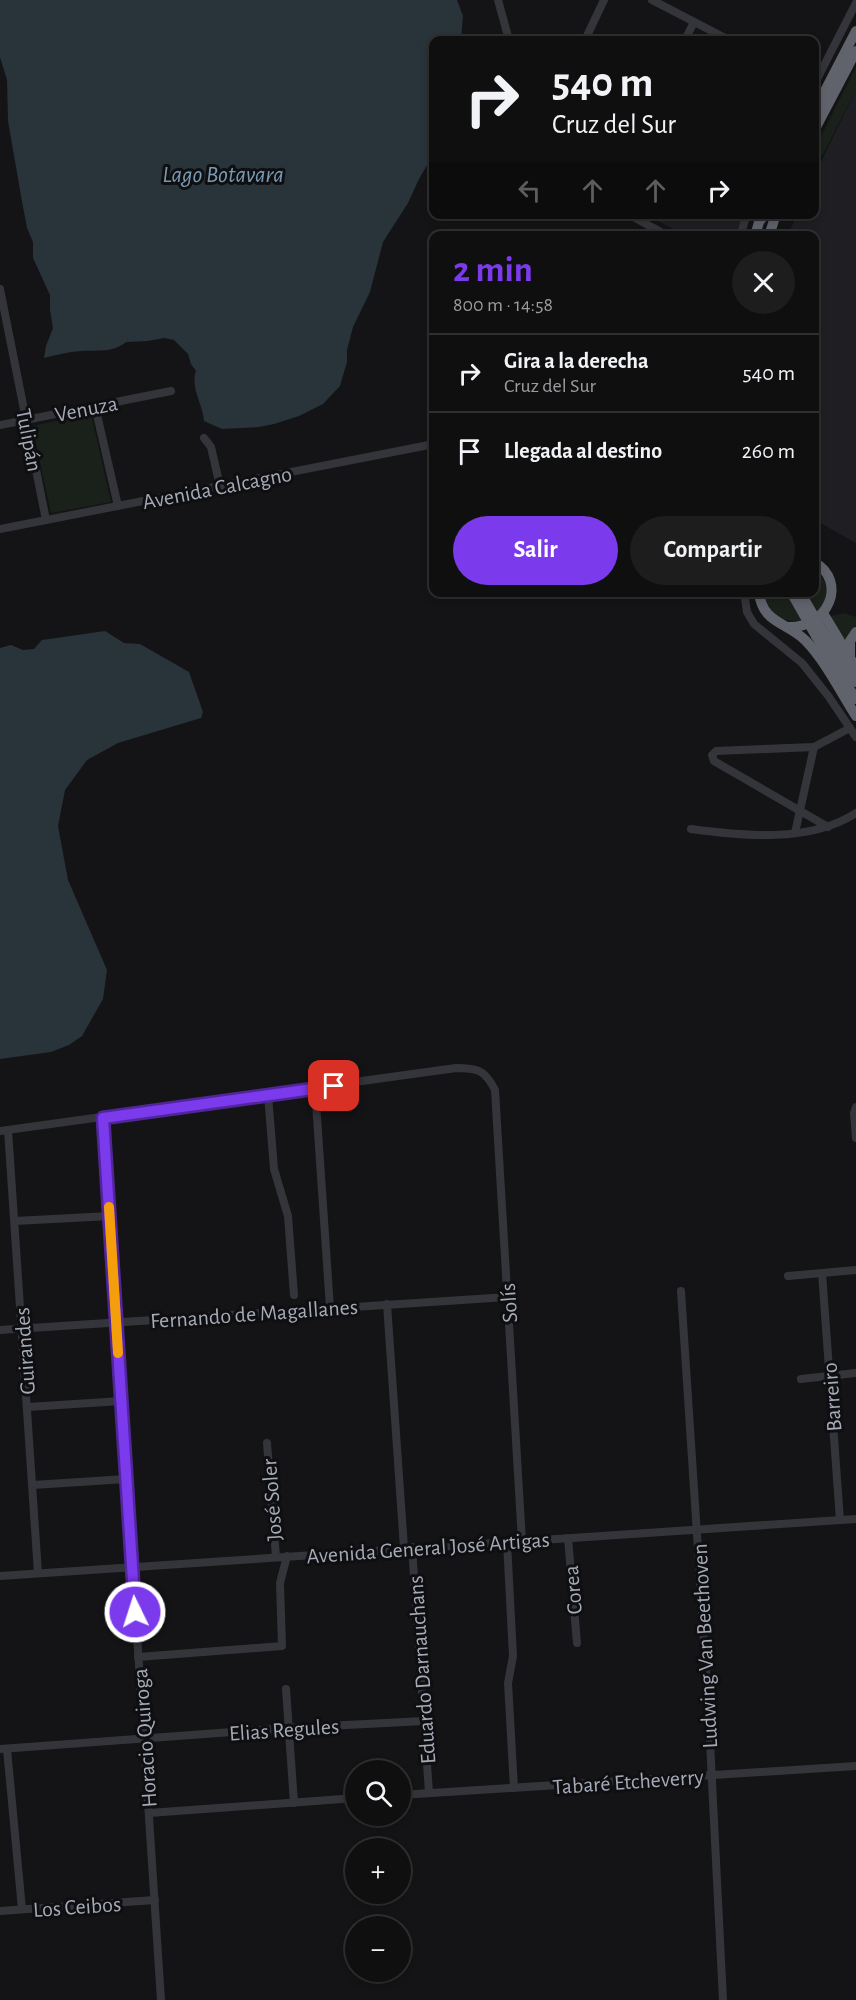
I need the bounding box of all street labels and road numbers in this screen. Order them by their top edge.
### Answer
street label: Venuza [53,392,119,426]
street label: Tulipán [12,407,46,474]
street label: Avenida Calcagno [141,463,294,513]
street label: Solís [497,1282,521,1323]
street label: Fernando de Magallanes [150,1296,359,1332]
street label: Guirandes [11,1307,39,1395]
street label: Barreiro [819,1362,845,1432]
street label: José Soler [258,1458,286,1542]
street label: Avenida General José Artigas [306,1529,550,1567]
street label: Ludwing Van Beethoven [689,1543,721,1749]
street label: Corea [560,1565,586,1615]
street label: Eduardo Darnauchans [404,1575,440,1765]
street label: Horacio Quiroga [129,1668,161,1808]
street label: Elias Regules [228,1715,340,1745]
street label: Tabaré Etcheverry [552,1766,705,1798]
street label: Los Ceibos [32,1893,122,1921]

